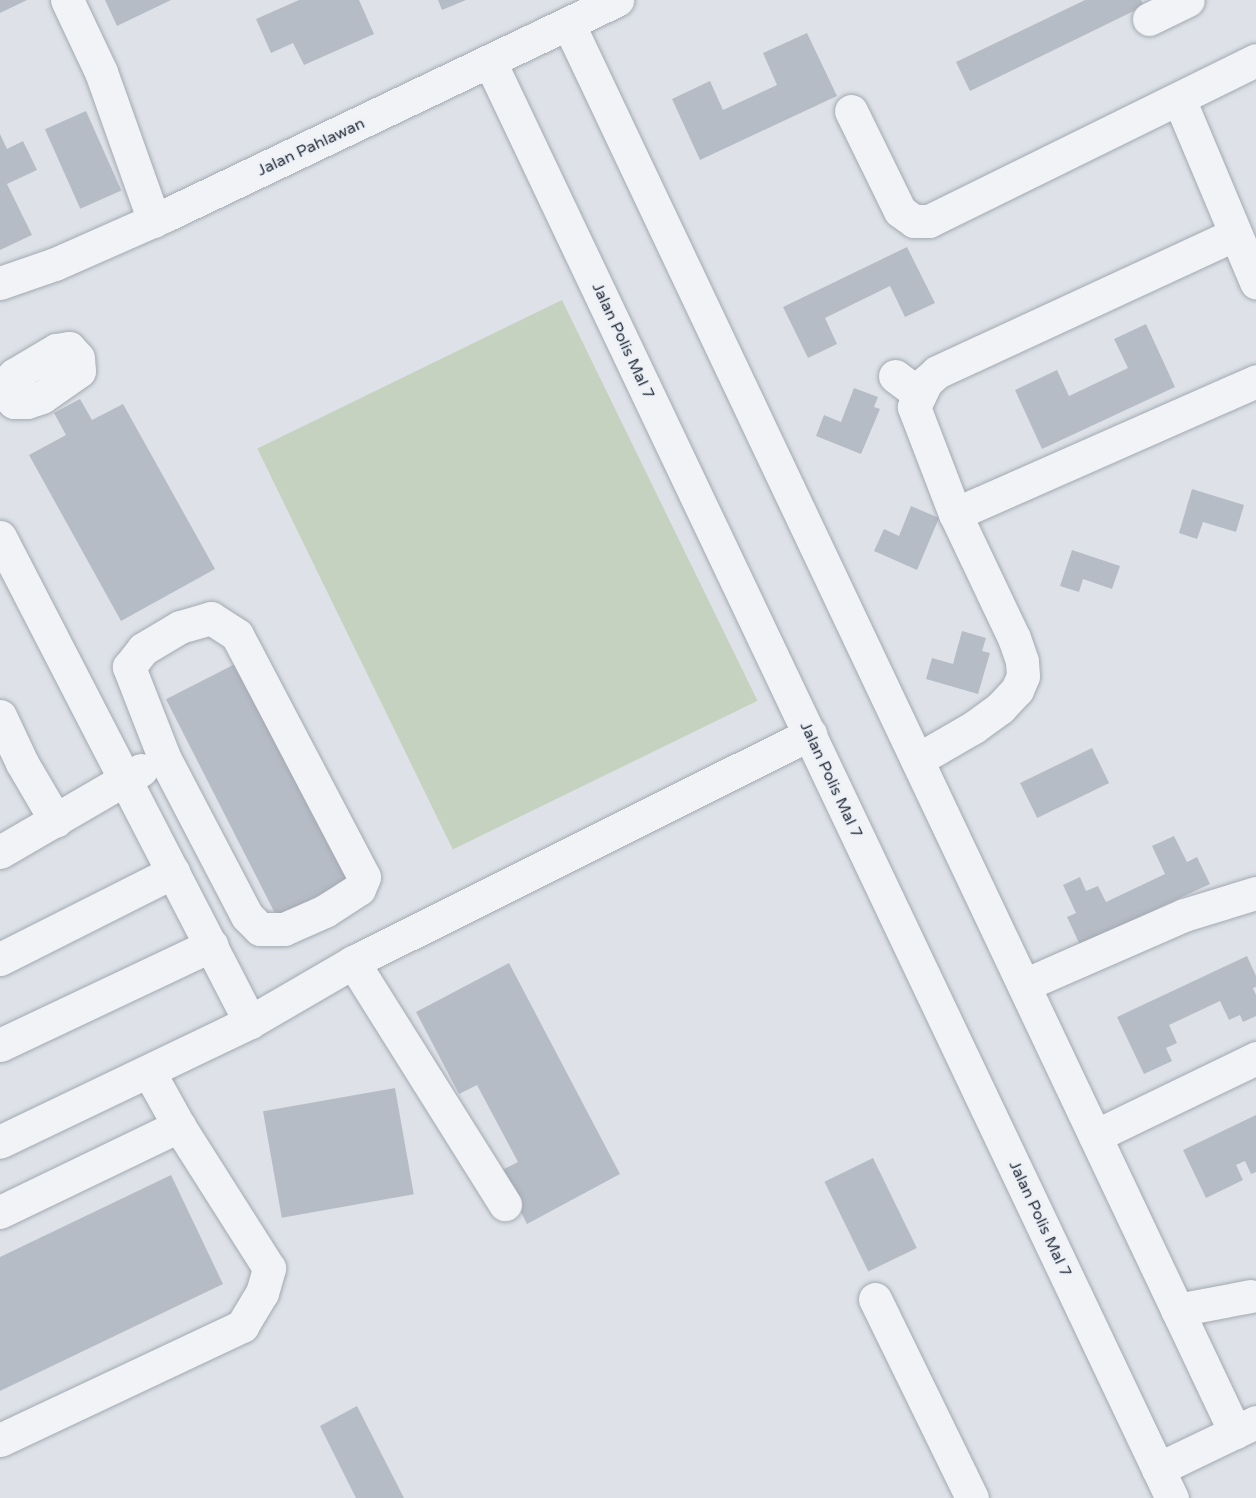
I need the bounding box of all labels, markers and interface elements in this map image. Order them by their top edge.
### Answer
street label: Jalan Pahlawan [254,114,368,180]
street label: Jalan Polis Mal 7 [588,280,658,402]
street label: Jalan Polis Mal 7 [796,719,866,841]
street label: Jalan Polis Mal 7 [1005,1158,1075,1280]

